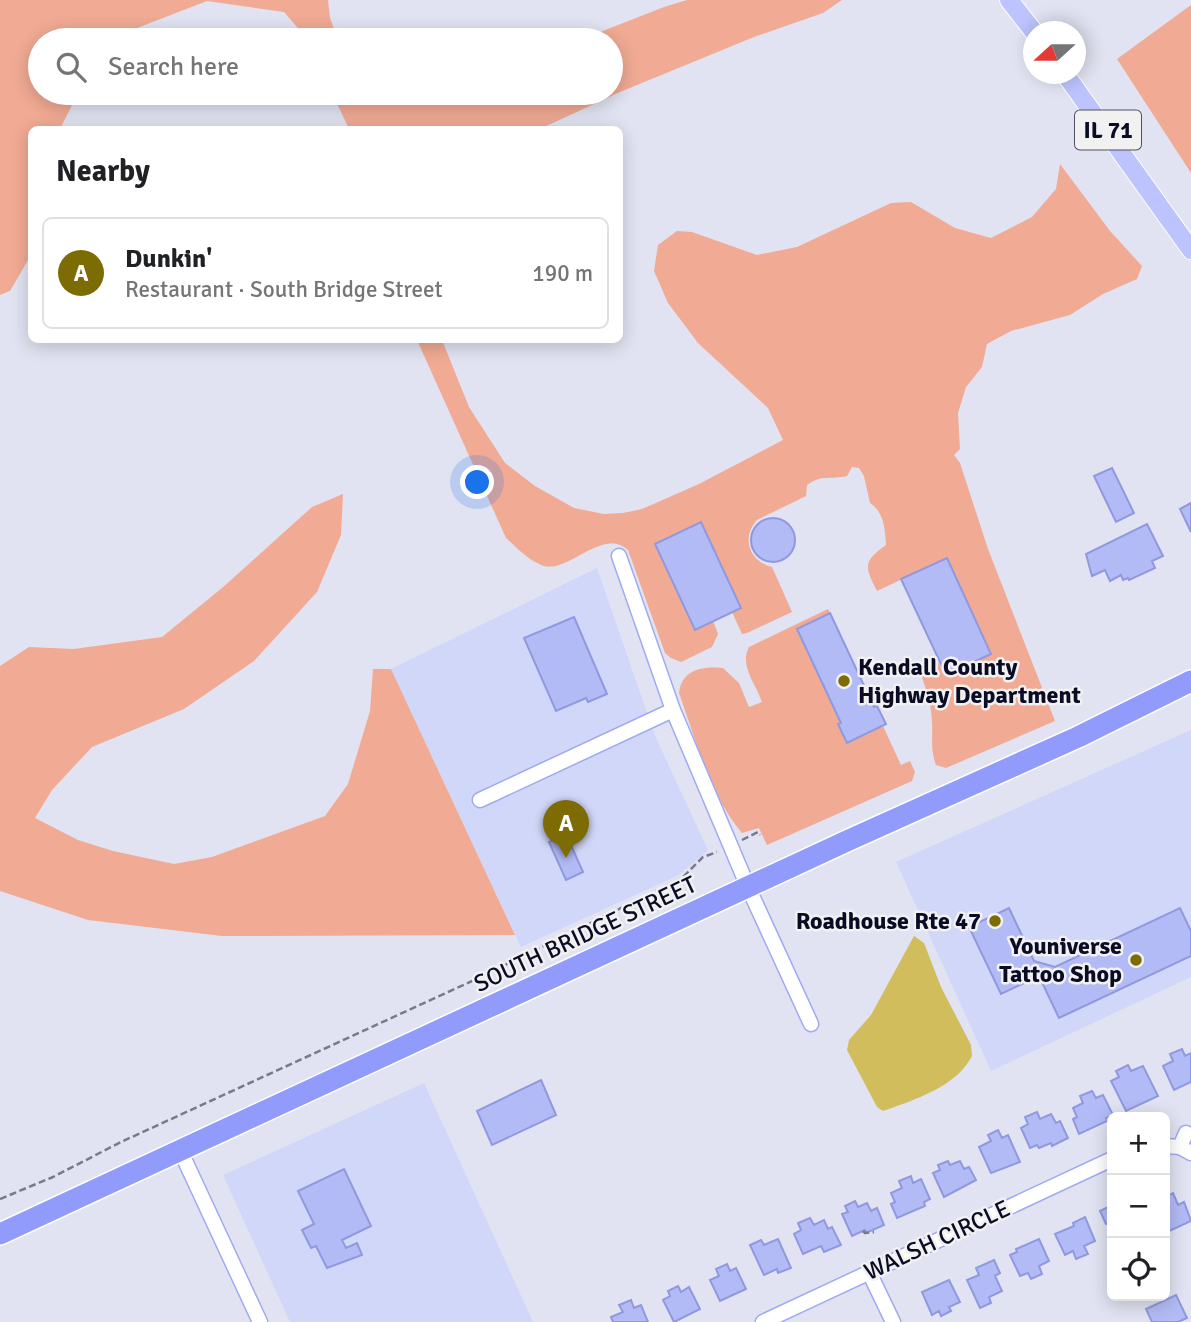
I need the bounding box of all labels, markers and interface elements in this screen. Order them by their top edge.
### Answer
north arrow [1023,21,1086,84]
search box [28,28,623,105]
icon: search [52,48,90,86]
text: Search here [108,51,239,83]
road number: IL 71 [1075,111,1141,150]
text: Nearby [56,153,150,190]
text: Dunkin' [125,243,212,275]
text: A [74,259,88,288]
text: 190 m [532,259,593,288]
text: Restaurant · South Bridge Street [125,275,443,304]
your location [460,465,494,499]
place label: Kendall County Highway Department [858,652,1081,710]
marker: Kendall County Highway Department [836,673,852,689]
pin: A [543,800,589,858]
street label: SOUTH BRIDGE STREET [469,869,701,999]
place label: Roadhouse Rte 47 [796,906,981,936]
marker: Roadhouse Rte 47 [987,913,1003,929]
place label: Youniverse Tattoo Shop [999,931,1122,989]
marker: Youniverse Tattoo Shop [1128,952,1144,968]
map controls [1107,1112,1170,1301]
button: + [1107,1112,1170,1175]
button: − [1107,1175,1170,1238]
street label: WALSH CIRCLE [859,1193,1015,1287]
button: locate [1107,1238,1170,1301]

